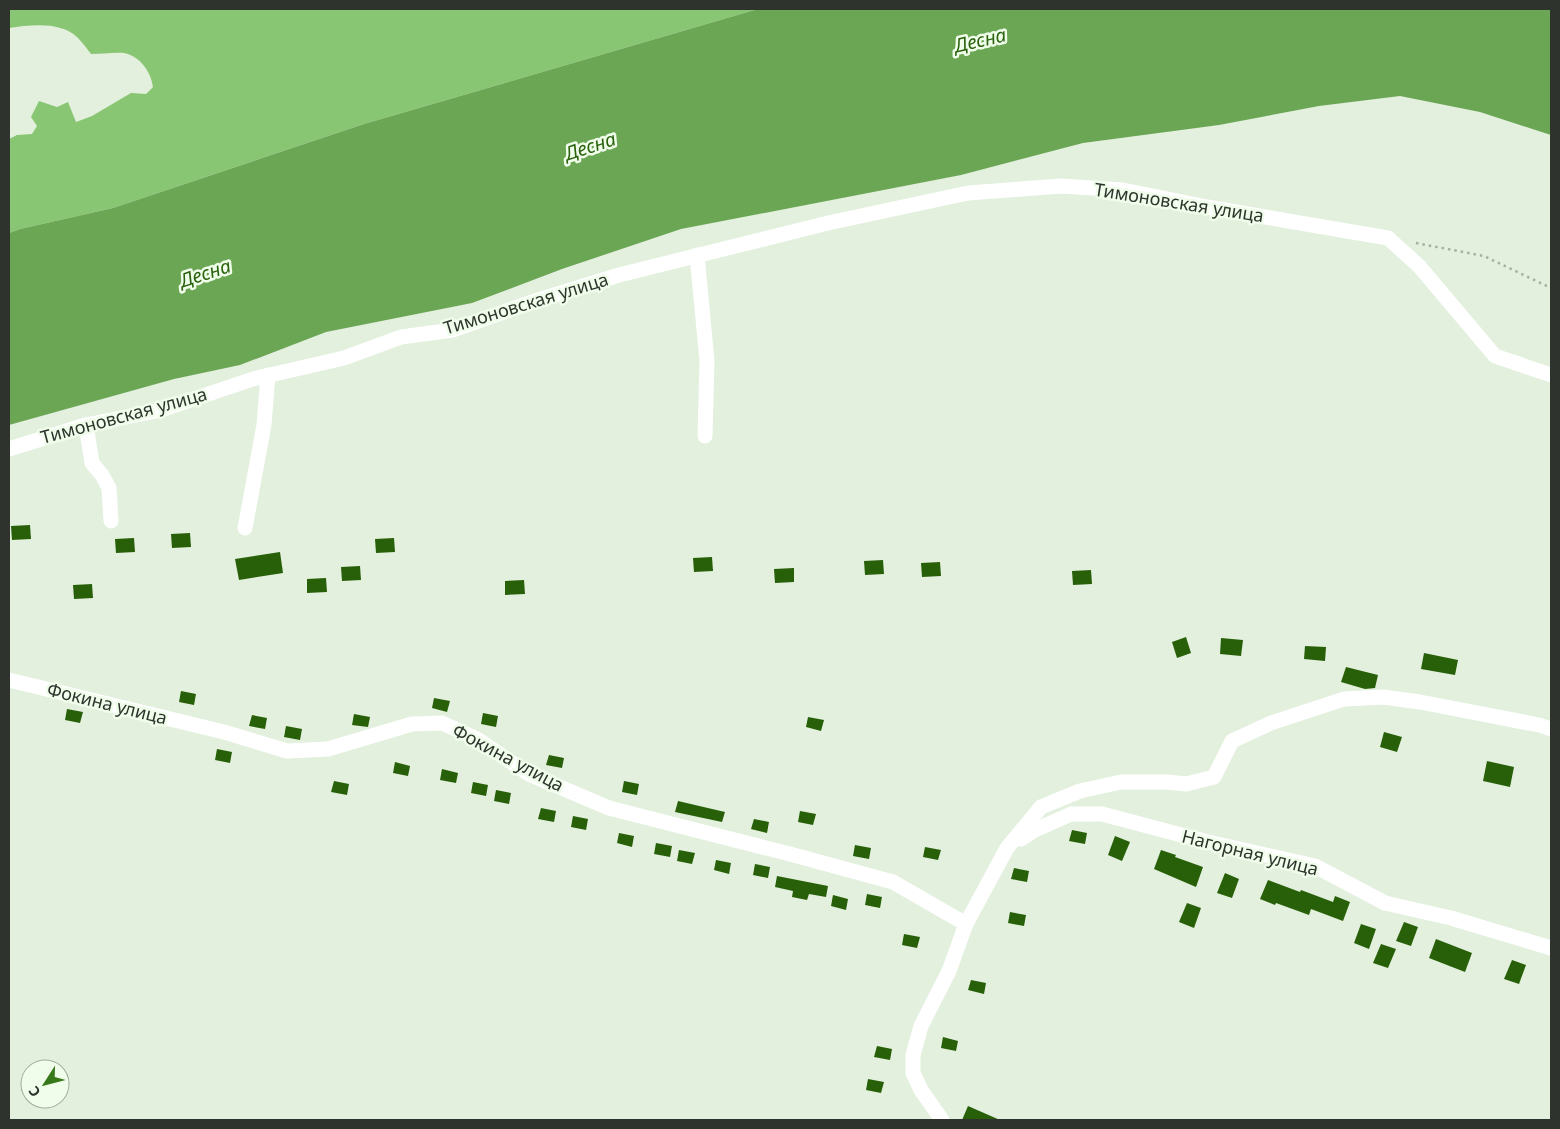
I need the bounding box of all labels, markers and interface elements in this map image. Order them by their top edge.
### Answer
water label: Десна [949,21,1009,59]
water label: Десна [559,125,619,167]
street label: Тимоновская улица [1093,177,1266,227]
water label: Десна [174,252,234,294]
street label: Тимоновская улица [440,267,611,340]
street label: Тимоновская улица [38,381,210,449]
street label: Фокина улица [45,677,170,730]
street label: Фокина улица [449,718,568,797]
street label: Нагорная улица [1179,823,1321,881]
north arrow [20,1059,70,1109]
text: С [24,1083,44,1101]

